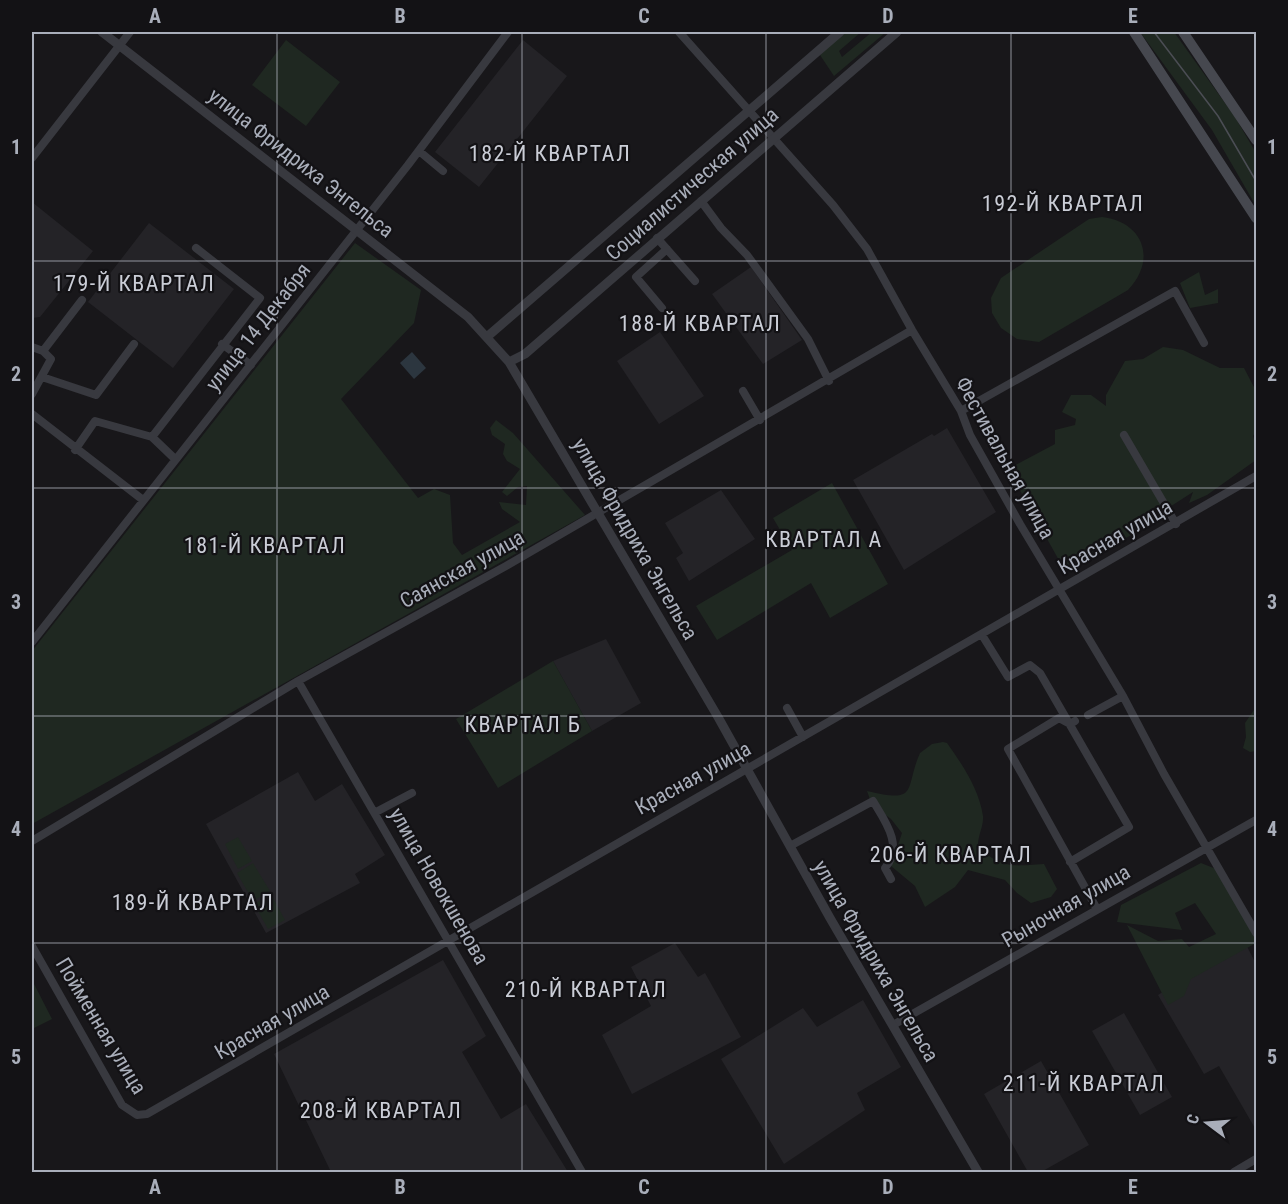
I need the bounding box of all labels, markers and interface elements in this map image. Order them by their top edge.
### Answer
text: A [149,4,161,28]
text: B [394,4,406,28]
text: C [638,4,650,28]
text: D [882,4,894,28]
text: E [1128,4,1138,28]
street label: улица Фридриха Энгельса [204,83,398,243]
street label: Социалистическая улица [601,103,783,265]
text: 1 [11,135,21,159]
text: 1 [1267,135,1277,159]
district label: 182-Й КВАРТАЛ [469,141,631,166]
district label: 192-Й КВАРТАЛ [982,191,1144,216]
street label: улица 14 Декабря [201,258,315,396]
district label: 179-Й КВАРТАЛ [53,271,215,296]
district label: 188-Й КВАРТАЛ [619,311,781,336]
text: 2 [11,362,21,386]
text: 2 [1267,362,1277,386]
street label: Фестивальная улица [951,373,1059,543]
street label: улица Фридриха Энгельса [568,434,702,644]
street label: Красная улица [1054,495,1176,579]
street label: Саянская улица [396,525,528,613]
district label: КВАРТАЛ А [765,527,883,552]
district label: 181-Й КВАРТАЛ [184,533,346,558]
text: 3 [11,590,21,614]
text: 3 [1267,590,1277,614]
district label: КВАРТАЛ Б [465,712,581,737]
street label: Красная улица [631,736,755,820]
street label: улица Новокшенова [384,803,494,969]
text: 4 [11,817,21,841]
text: 4 [1267,817,1277,841]
district label: 206-Й КВАРТАЛ [870,842,1032,867]
street label: улица Фридриха Энгельса [809,856,943,1066]
street label: Рыночная улица [998,860,1134,952]
district label: 189-Й КВАРТАЛ [112,890,274,915]
street label: Пойменная улица [51,953,151,1099]
district label: 210-Й КВАРТАЛ [505,977,667,1002]
street label: Красная улица [211,980,333,1064]
text: 5 [11,1045,21,1069]
text: 5 [1267,1045,1277,1069]
district label: 211-Й КВАРТАЛ [1003,1071,1165,1096]
north arrow [1177,1093,1237,1153]
district label: 208-Й КВАРТАЛ [300,1098,462,1123]
text: С [1183,1112,1203,1126]
text: A [149,1175,161,1199]
text: B [394,1175,406,1199]
text: C [638,1175,650,1199]
text: D [882,1175,894,1199]
text: E [1128,1175,1138,1199]

